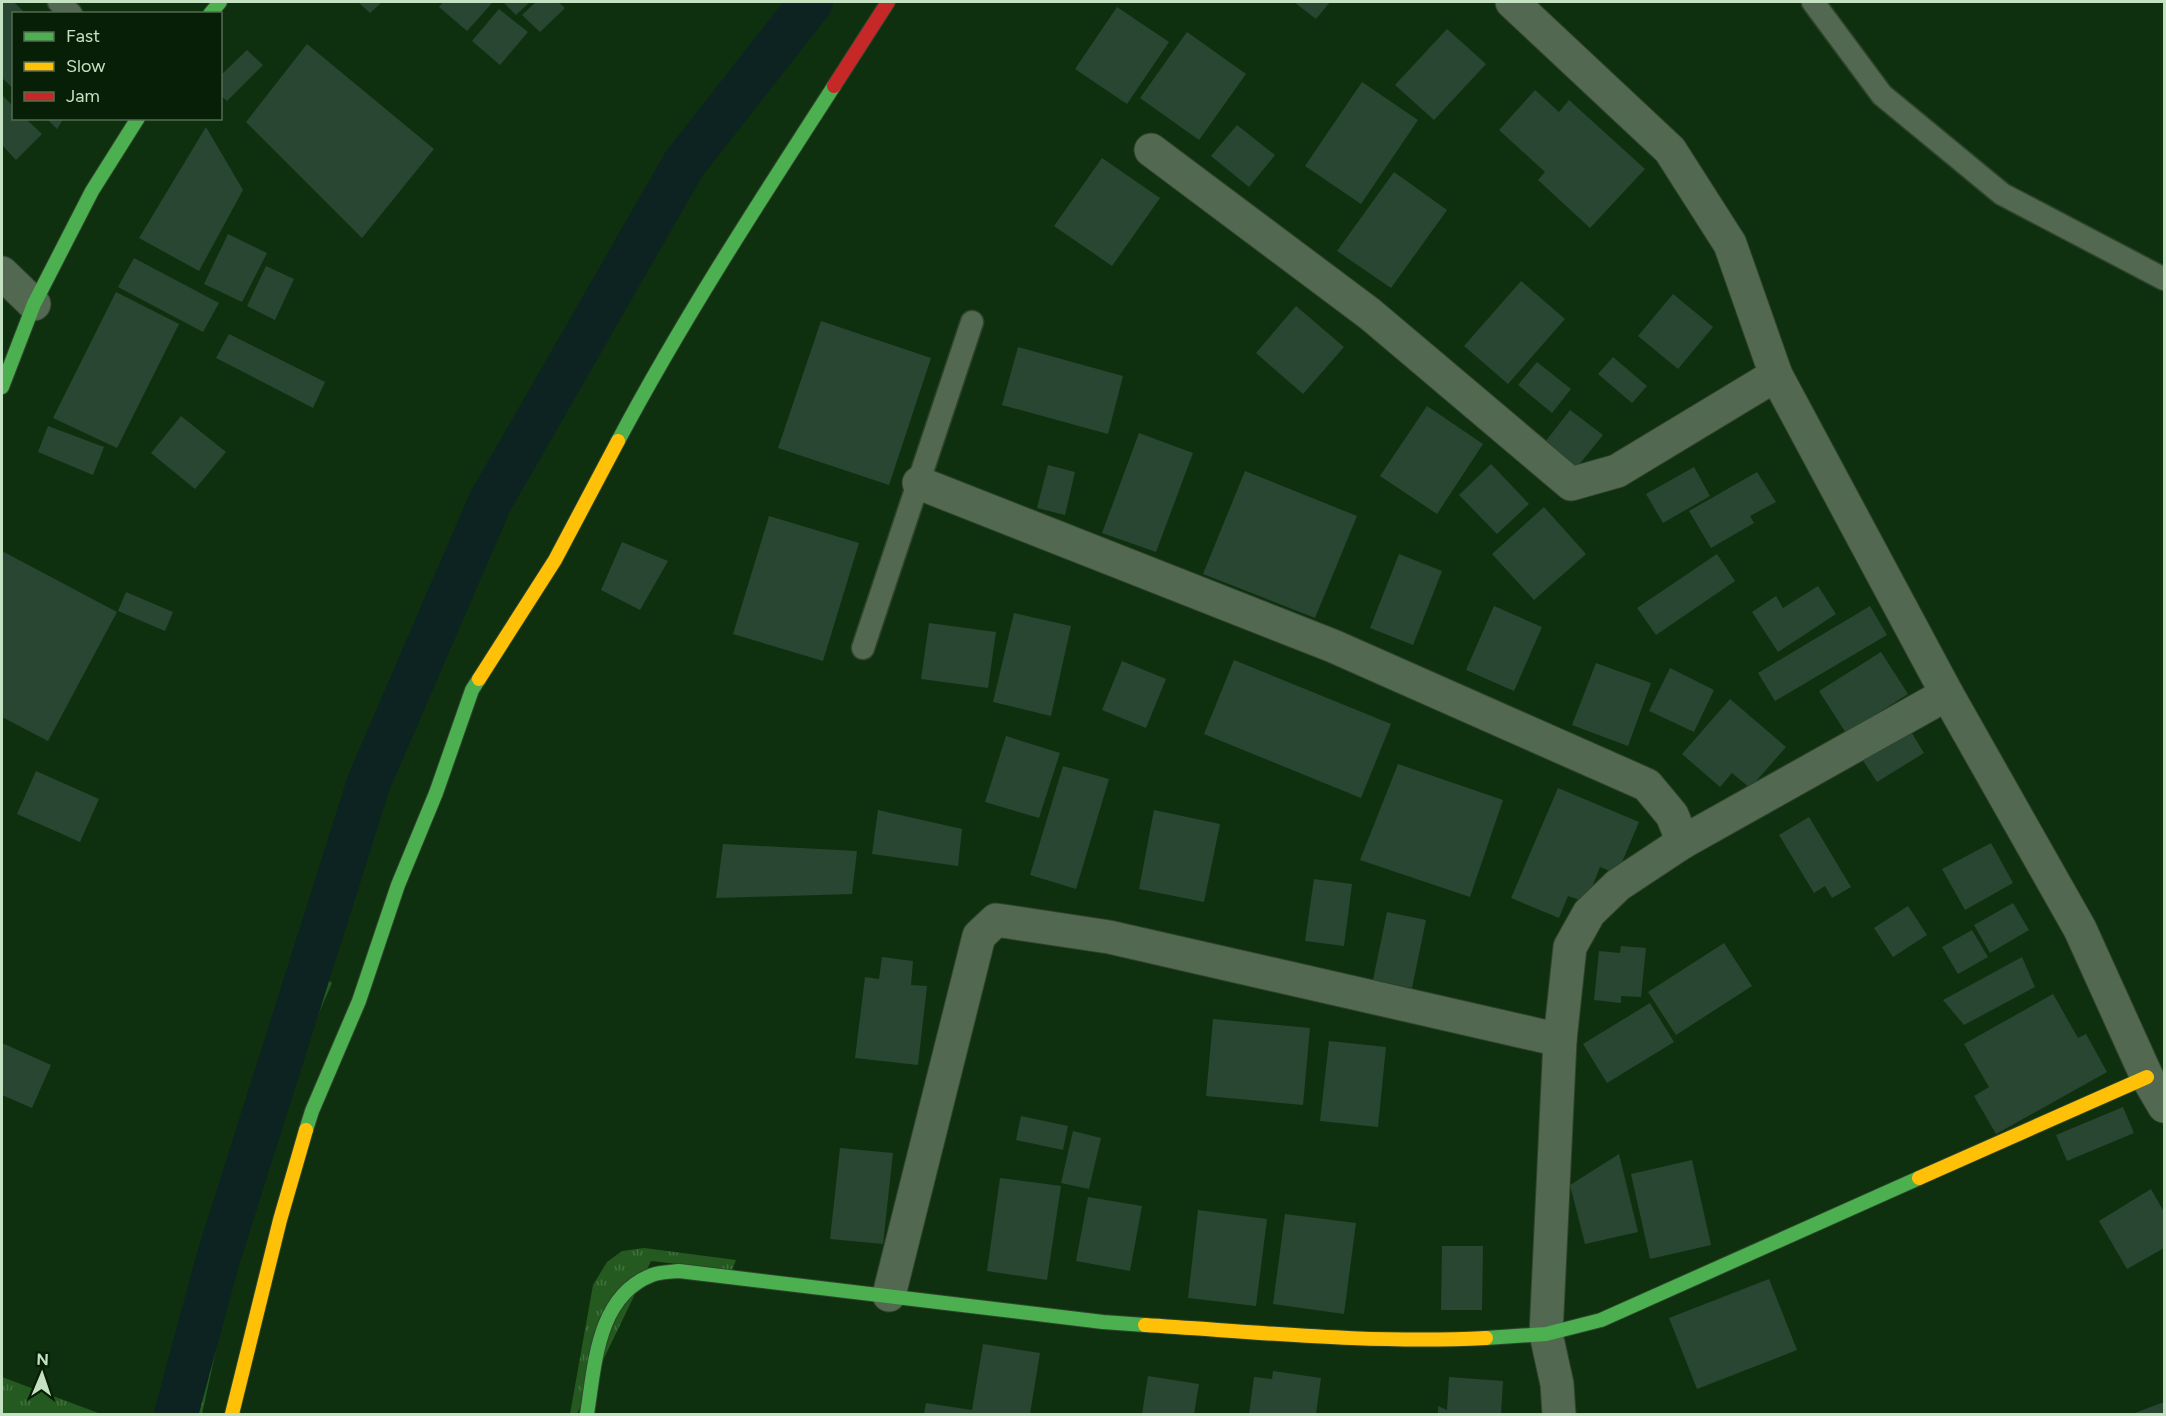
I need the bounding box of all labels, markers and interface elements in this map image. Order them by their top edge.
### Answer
legend [12,12,222,120]
text: Fast [66,25,100,47]
text: Slow [66,55,105,77]
text: Jam [66,85,100,107]
north arrow [12,1344,72,1404]
text: N [36,1350,49,1369]

